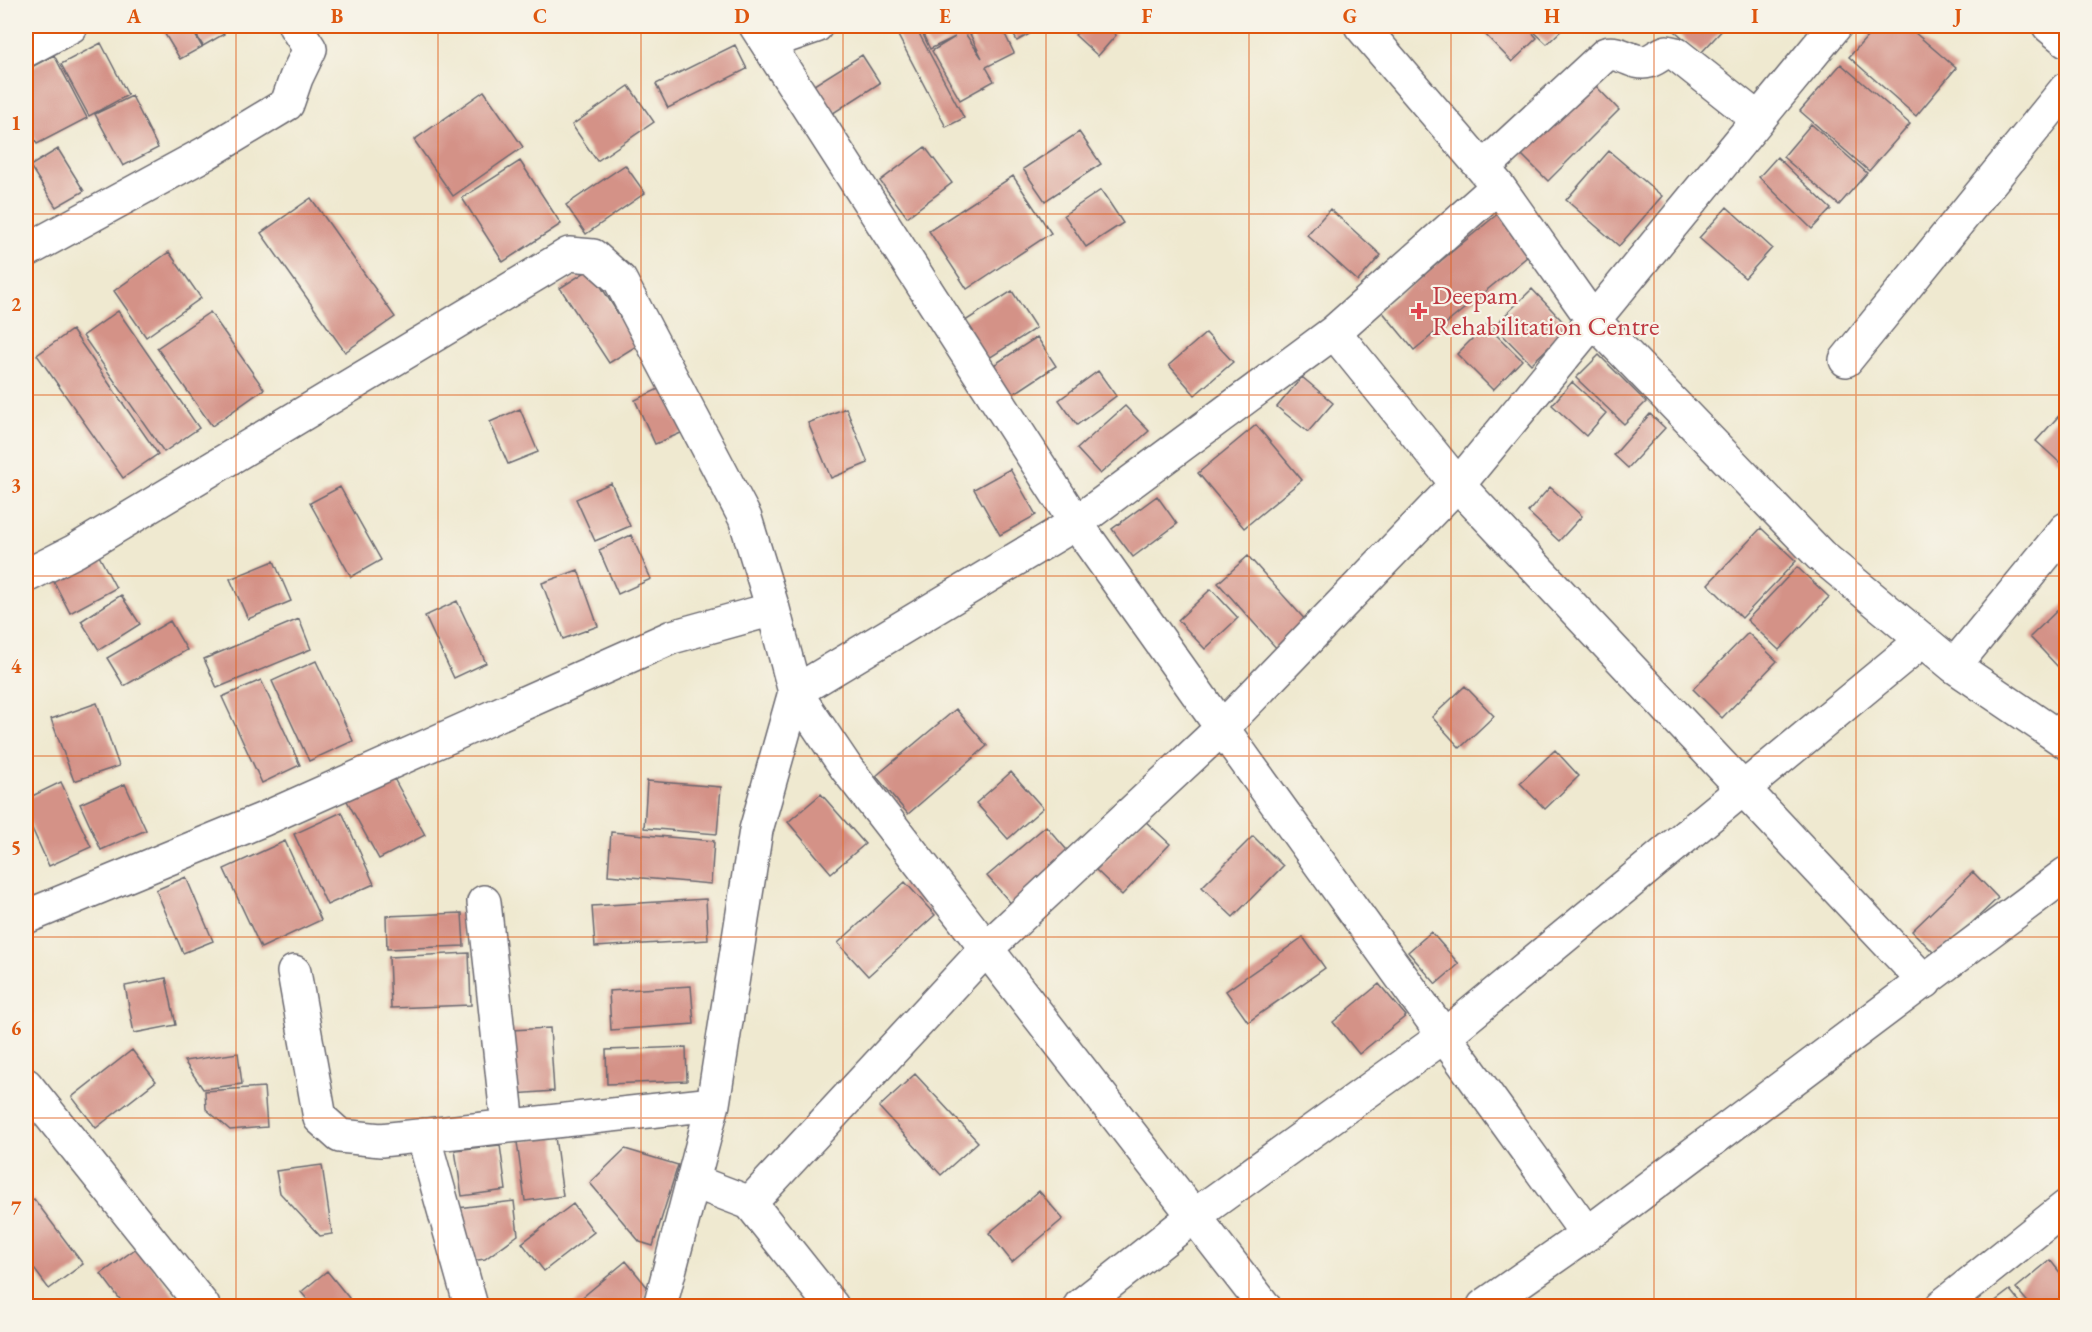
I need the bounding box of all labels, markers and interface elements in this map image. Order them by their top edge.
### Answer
text: A [126,3,142,29]
text: B [331,3,343,29]
text: C [533,3,547,29]
text: D [734,3,750,29]
text: E [939,3,951,29]
text: F [1142,3,1153,29]
text: G [1343,3,1357,29]
text: H [1544,3,1560,29]
text: I [1751,3,1759,29]
text: J [1952,3,1962,29]
text: 1 [11,110,21,136]
place label: Deepam Rehabilitation Centre [1432,277,1659,343]
text: 2 [11,291,22,317]
marker: Deepam Rehabilitation Centre [1410,302,1428,320]
text: 3 [11,472,21,498]
text: 4 [11,653,22,679]
text: 5 [11,834,21,860]
text: 6 [11,1015,22,1041]
text: 7 [11,1195,22,1221]

